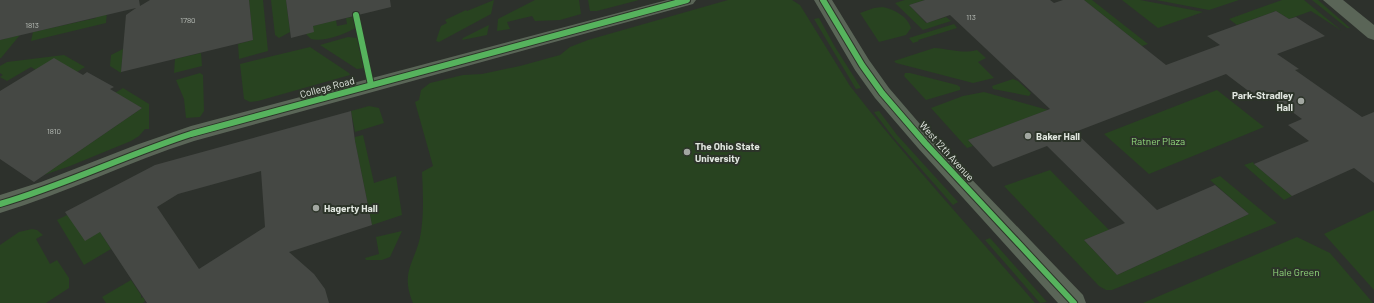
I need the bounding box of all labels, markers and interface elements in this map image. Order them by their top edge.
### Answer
house number: 113 [966,12,976,22]
house number: 1780 [180,15,196,25]
house number: 1813 [25,20,39,30]
street label: College Road [298,74,356,100]
place label: Park-Stradley Hall [1232,89,1293,113]
marker: Park-Stradley Hall [1296,96,1306,106]
street label: West 12th Avenue [917,119,977,183]
house number: 1810 [47,126,61,136]
place label: Baker Hall [1036,130,1080,142]
marker: Baker Hall [1023,131,1033,141]
park label: Ratner Plaza [1131,135,1185,147]
place label: The Ohio State University [695,140,760,164]
marker: The Ohio State University [682,147,692,157]
place label: Hagerty Hall [324,202,378,214]
marker: Hagerty Hall [311,203,321,213]
park label: Hale Green [1272,266,1320,278]

